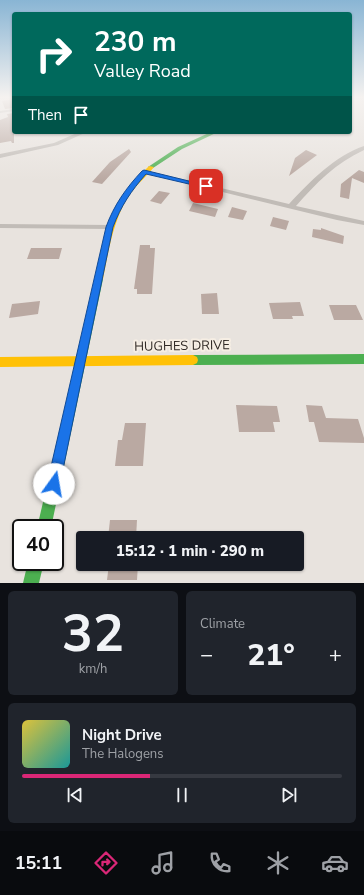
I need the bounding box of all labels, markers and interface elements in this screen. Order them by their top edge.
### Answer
text: 230 m [94,23,177,61]
icon: right [28,28,80,80]
text: Valley Road [94,59,191,83]
icon: arrive [70,104,92,126]
text: Then [28,105,62,125]
pin [189,169,223,203]
icon: arrive [195,175,217,197]
street label: HUGHES DRIVE [134,336,230,356]
position arrow [33,463,75,505]
speed limit sign: 40 [12,519,64,571]
text: 15:12 · 1 min · 290 m [116,541,264,561]
text: 32 [62,598,124,669]
text: Climate [200,615,245,633]
text: 21° [247,635,295,676]
text: − [200,640,213,670]
text: + [329,640,342,670]
text: km/h [79,660,107,678]
text: Night Drive [82,725,162,745]
text: The Halogens [82,745,163,763]
icon: previous [64,784,86,806]
icon: pause [171,784,193,806]
icon: next [278,784,300,806]
icon: directions [92,849,120,877]
icon: music [149,849,177,877]
icon: phone [206,849,234,877]
icon: climate [264,849,292,877]
icon: car [321,849,349,877]
text: 15:11 [15,851,62,875]

